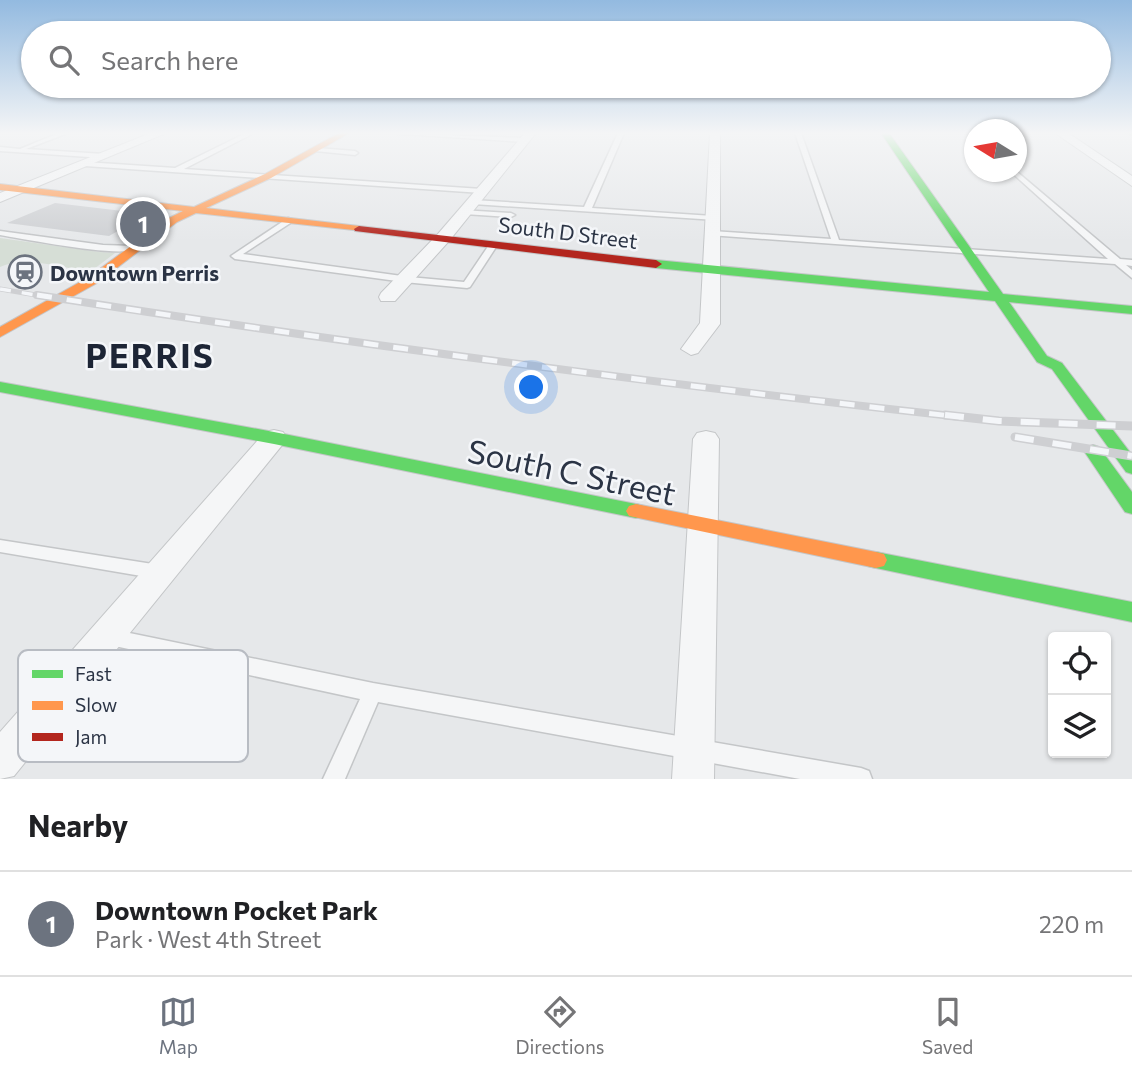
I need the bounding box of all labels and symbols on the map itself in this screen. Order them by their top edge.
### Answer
north arrow [964,119,1027,182]
pin: 1 [120,198,166,250]
street label: South D Street [497,211,639,253]
station icon: Downtown Perris [6,253,44,291]
place label: Downtown Perris [50,260,219,285]
district label: PERRIS [86,334,214,375]
your location [514,370,548,404]
street label: South C Street [464,429,680,513]
legend [18,650,248,762]
text: Fast [75,662,112,685]
text: Slow [75,693,117,716]
text: Jam [75,725,107,748]

